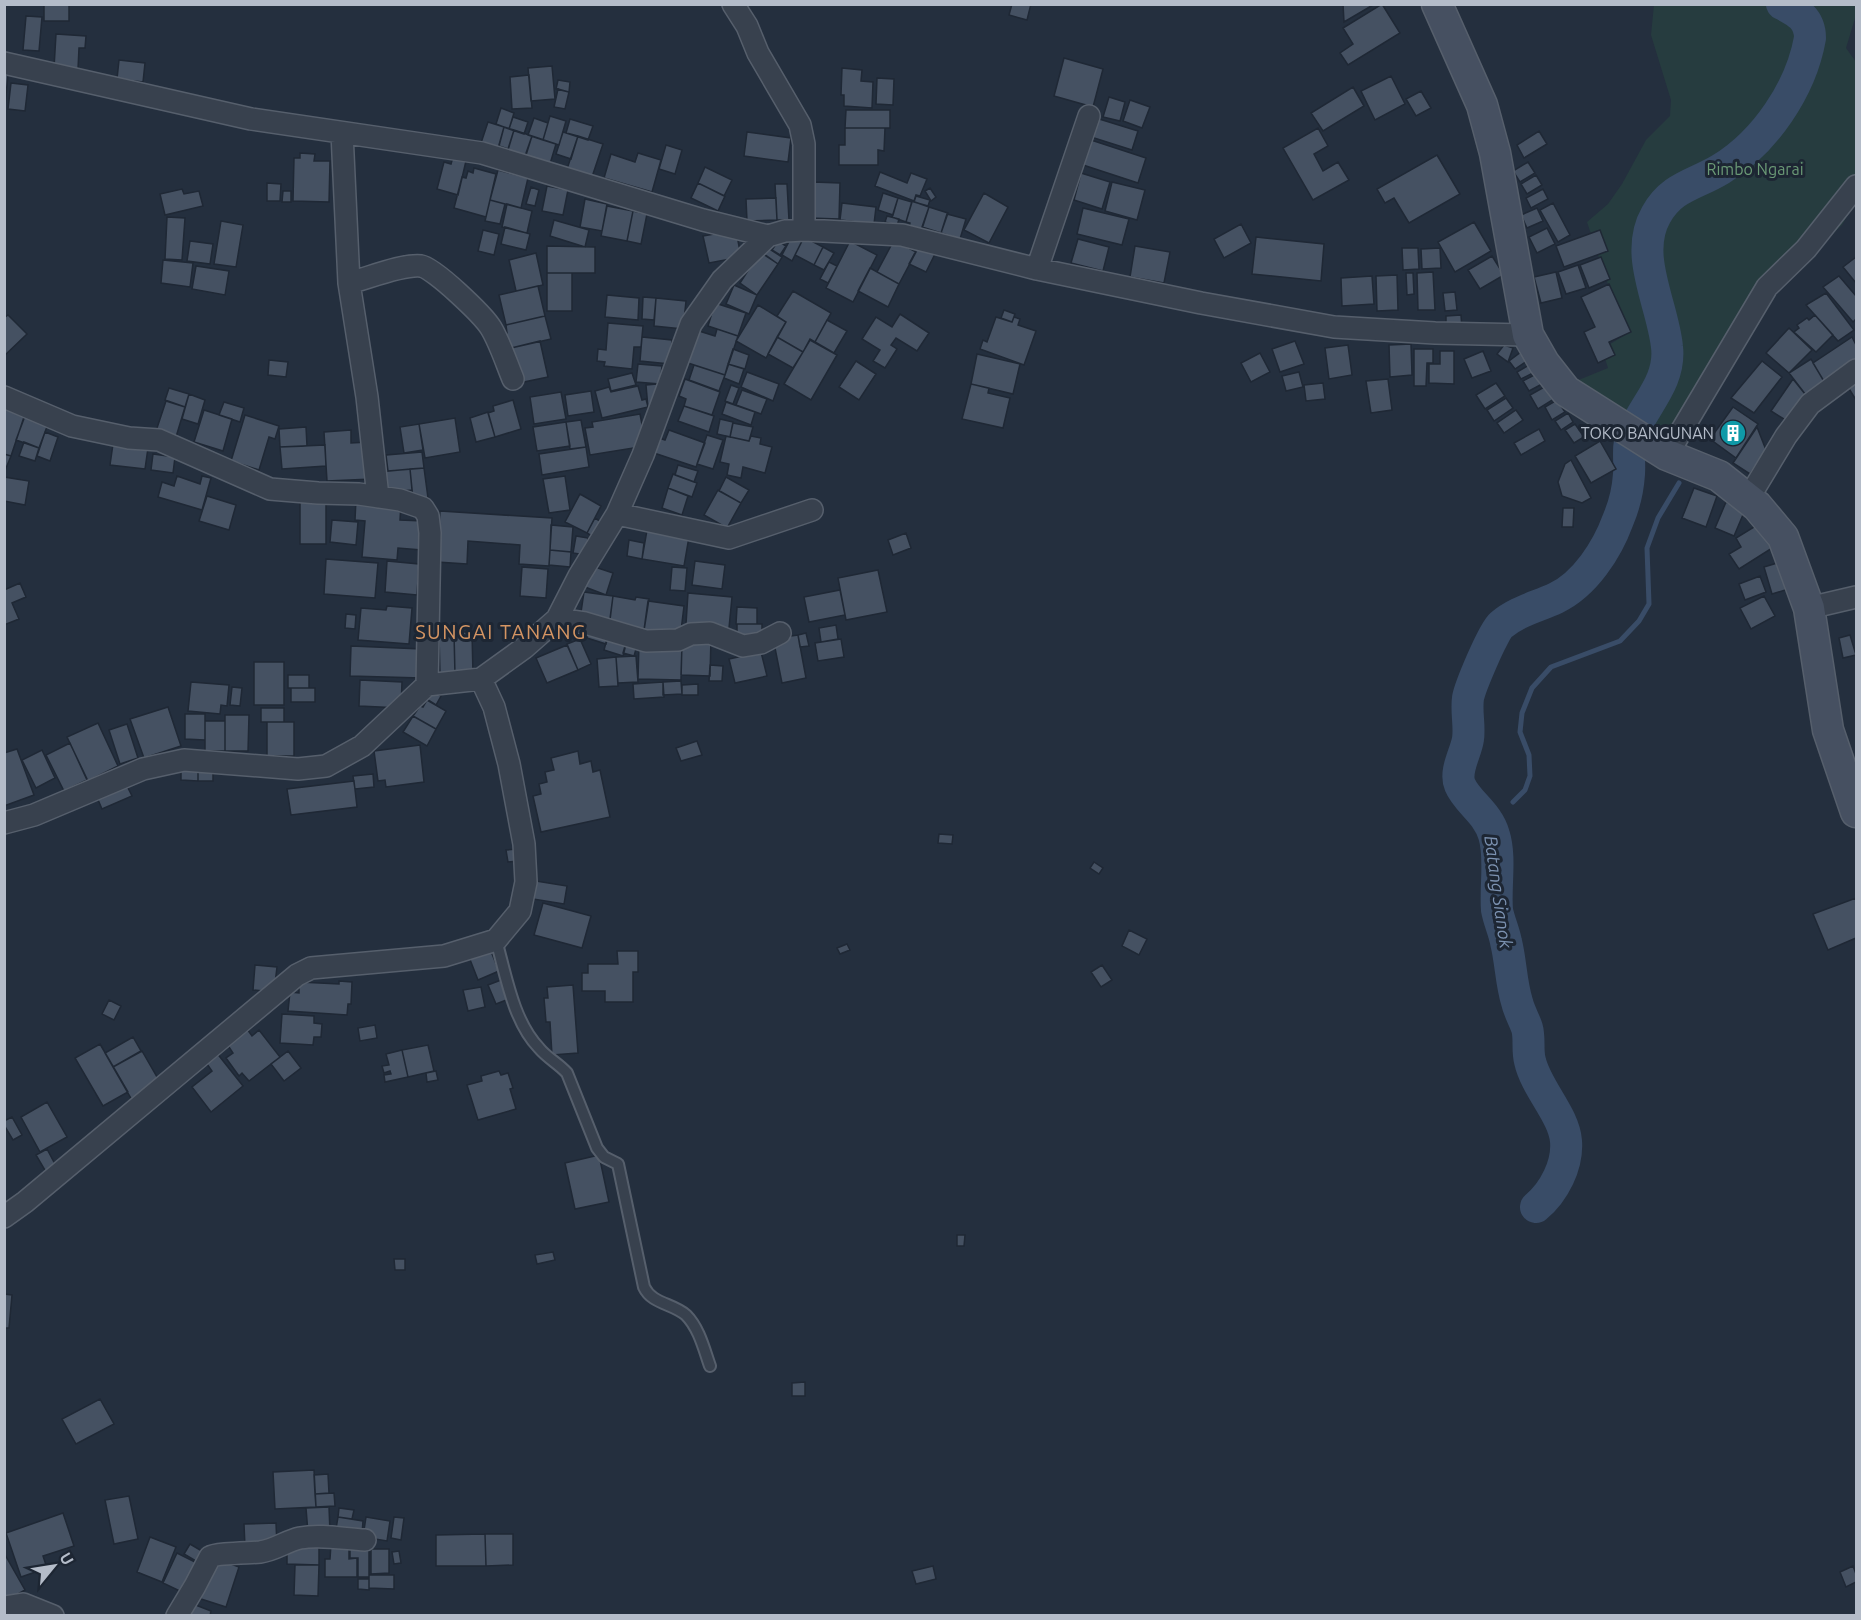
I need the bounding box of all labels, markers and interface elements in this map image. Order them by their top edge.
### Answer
park label: Rimbo Ngarai [1706,160,1804,178]
building icon: TOKO BANGUNAN [1718,418,1748,448]
place label: TOKO BANGUNAN [1581,424,1714,442]
district label: SUNGAI TANANG [415,620,587,643]
water label: Batang Sianok [1481,834,1517,950]
north arrow [24,1536,84,1596]
text: U [56,1549,78,1568]

